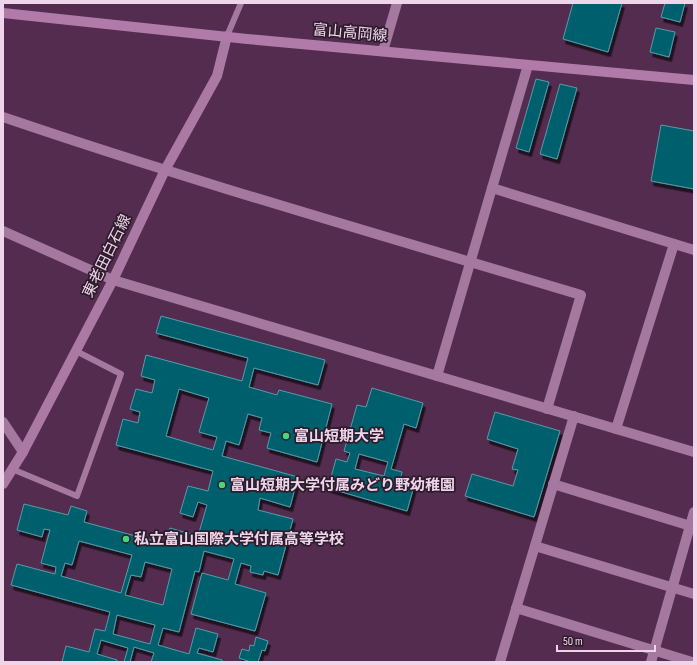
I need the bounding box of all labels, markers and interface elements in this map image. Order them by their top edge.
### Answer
street label: 富山高岡線 [312,20,388,46]
street label: 東老田白石線 [79,211,135,301]
place label: 富山短期大学 [294,427,384,446]
marker: 富山短期大学 [281,431,291,441]
place label: 富山短期大学付属みどり野幼稚園 [230,476,455,495]
marker: 富山短期大学付属みどり野幼稚園 [217,480,227,490]
place label: 私立富山国際大学付属高等学校 [134,530,344,549]
marker: 私立富山国際大学付属高等学校 [121,534,131,544]
scale bar [557,627,655,653]
text: 50 m [563,634,583,649]

